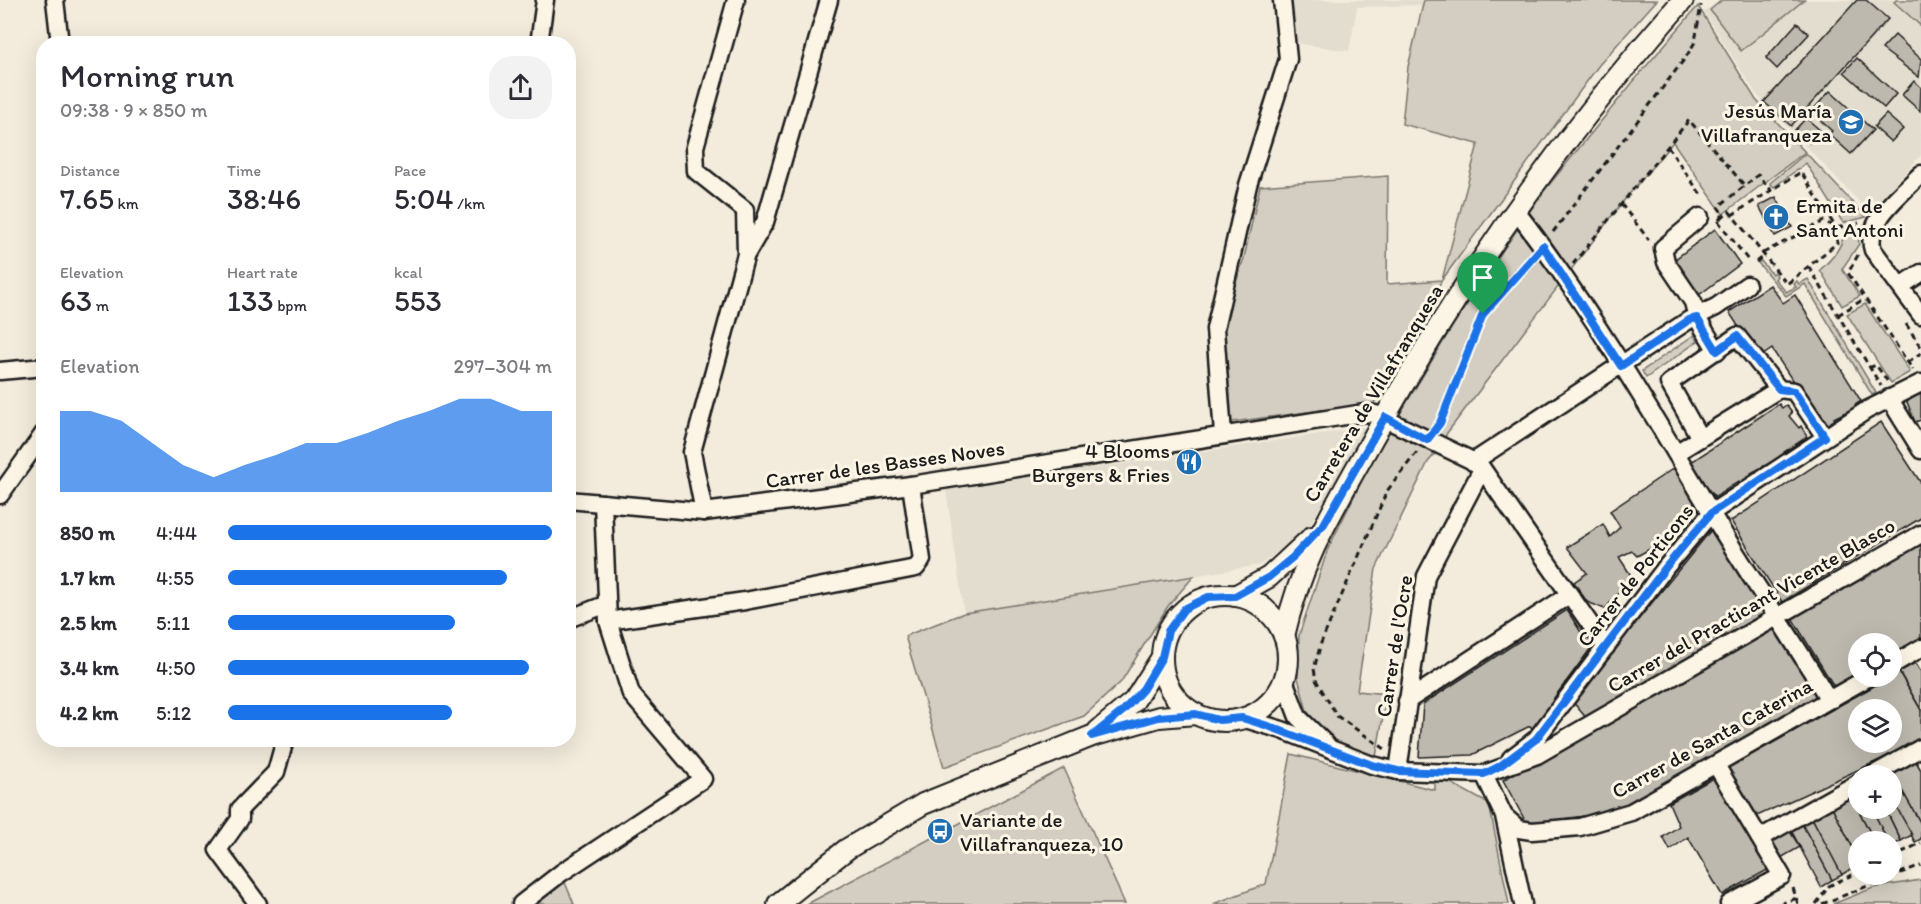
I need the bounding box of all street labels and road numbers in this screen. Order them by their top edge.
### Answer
street label: Carretera de Villafranquesa [1298,279,1448,507]
street label: Carrer de les Basses Noves [764,435,1006,493]
street label: Carrer de Porticons [1571,498,1699,652]
street label: Carrer del Practicant Vicente Blasco [1603,512,1899,698]
street label: Carrer de l'Ocre [1370,573,1418,719]
street label: Carrer de Santa Caterina [1607,672,1817,804]

